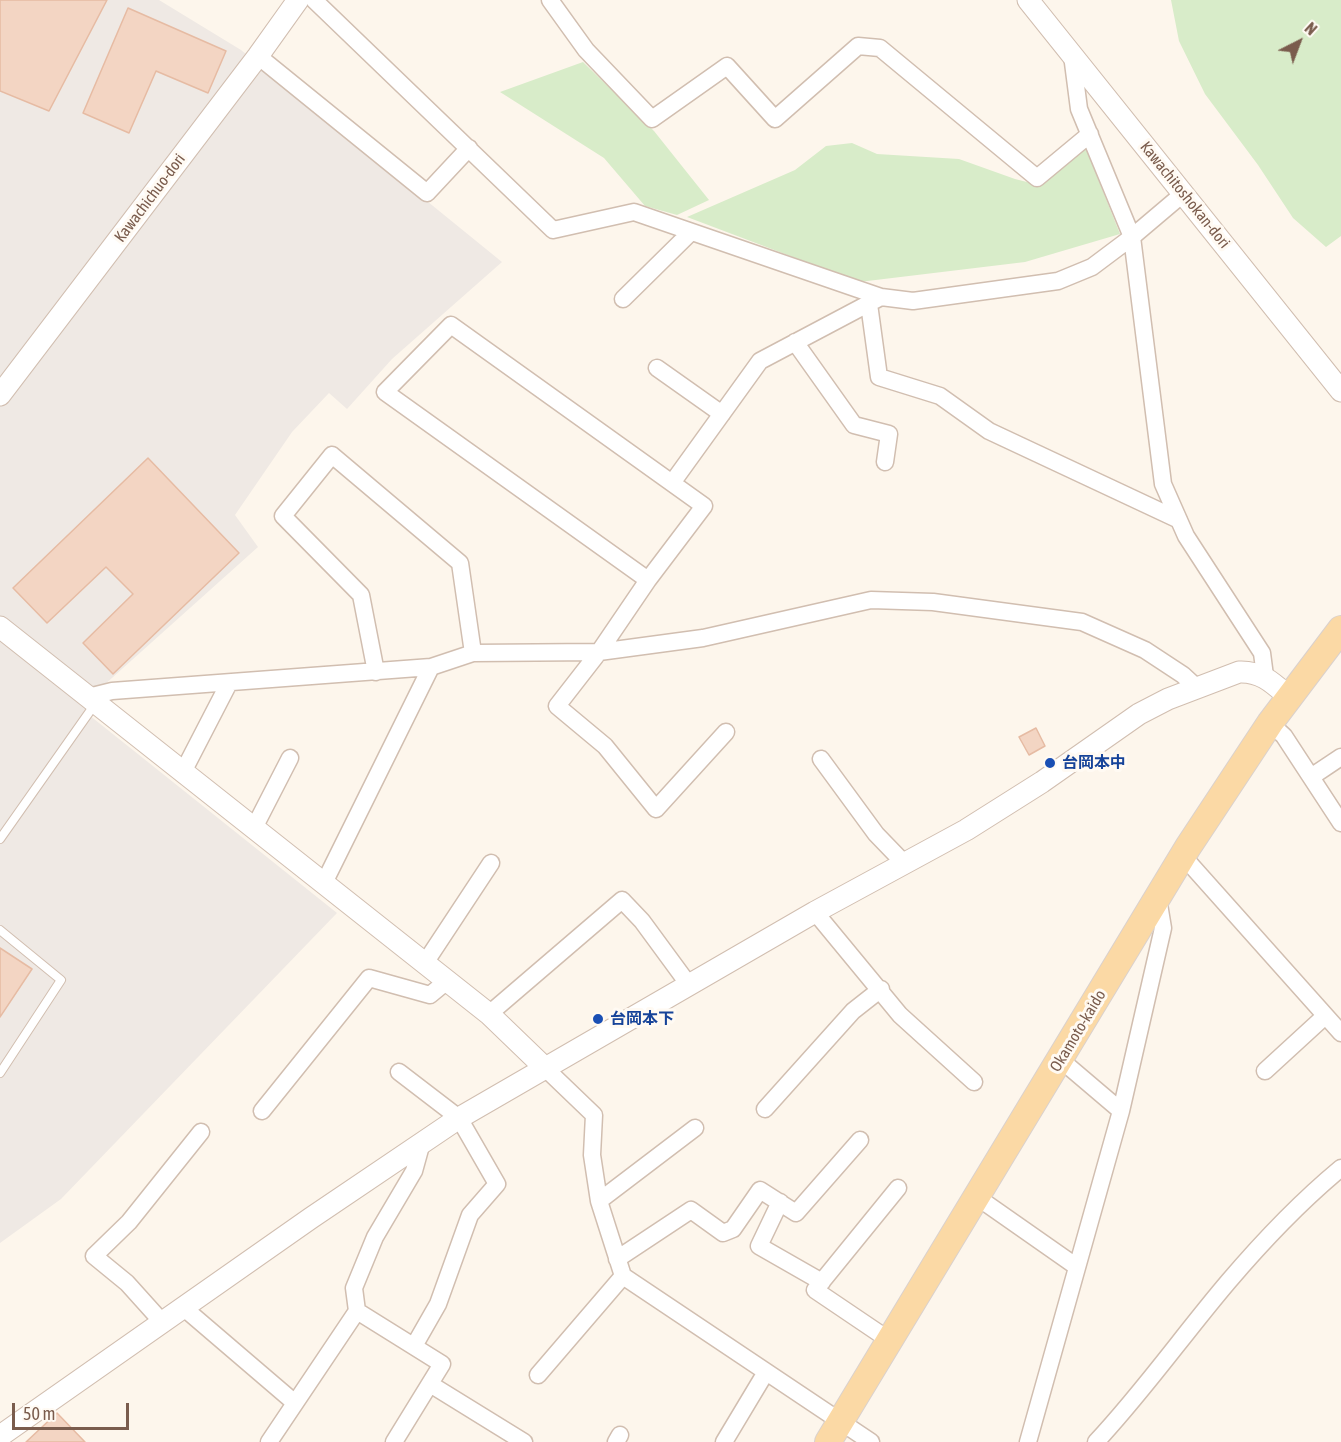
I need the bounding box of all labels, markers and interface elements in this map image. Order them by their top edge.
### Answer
north arrow [1269,12,1329,72]
text: N [1302,19,1321,38]
street label: Kawachitoshokan-dori [1136,138,1234,252]
street label: Kawachichuo-dori [111,150,189,246]
place label: 台岡本中 [1062,753,1126,773]
marker: 台岡本中 [1043,756,1057,770]
street label: Okamoto-kaido [1046,987,1110,1075]
place label: 台岡本下 [610,1009,674,1029]
marker: 台岡本下 [591,1012,605,1026]
scale bar [15,1391,132,1429]
text: 50 m [23,1403,55,1424]

